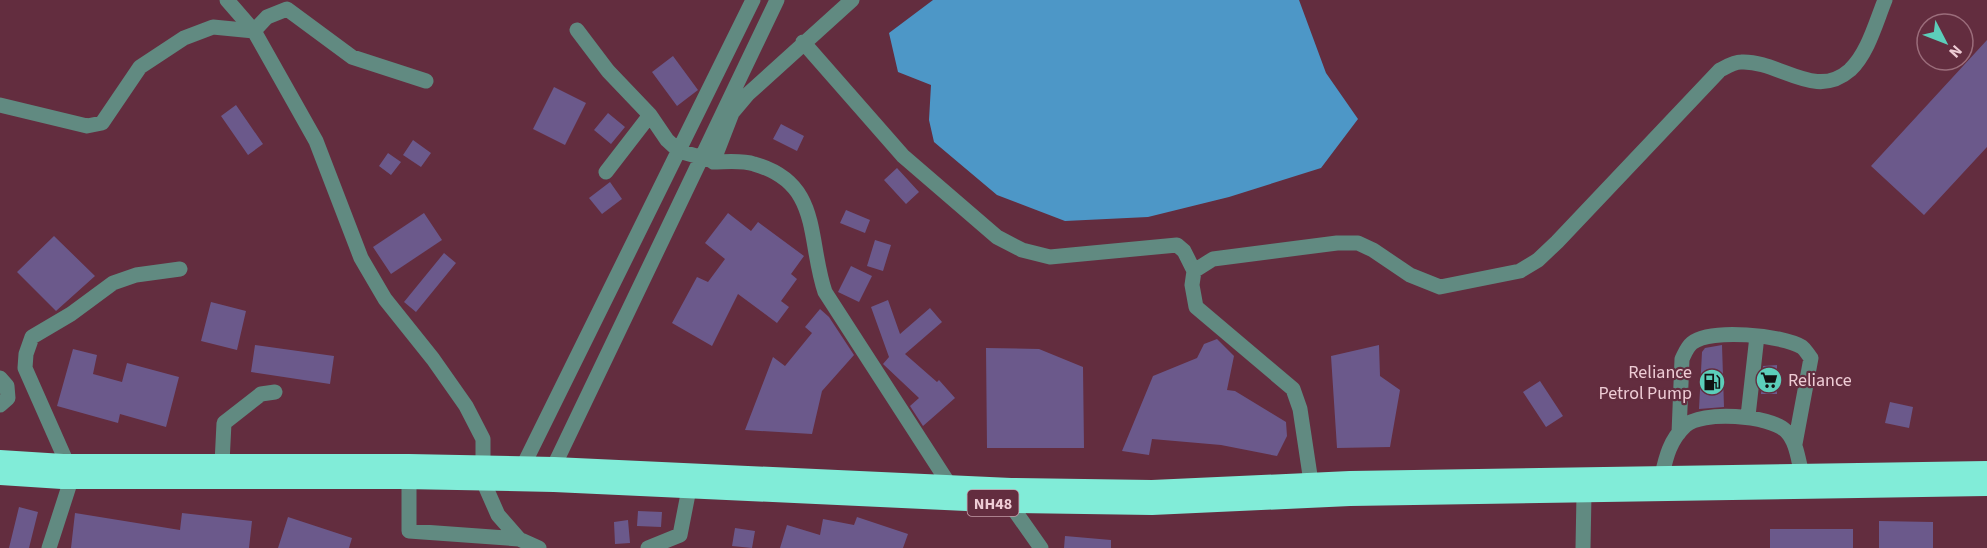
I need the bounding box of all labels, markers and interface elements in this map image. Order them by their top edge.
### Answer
north arrow [1915,12,1975,72]
text: N [1944,40,1967,63]
place label: Reliance Petrol Pump [1599,360,1692,406]
supermarket icon: Reliance [1754,365,1784,395]
fuel station icon: Reliance Petrol Pump [1697,367,1727,397]
place label: Reliance [1788,368,1852,393]
road number: NH48 [968,490,1018,516]

